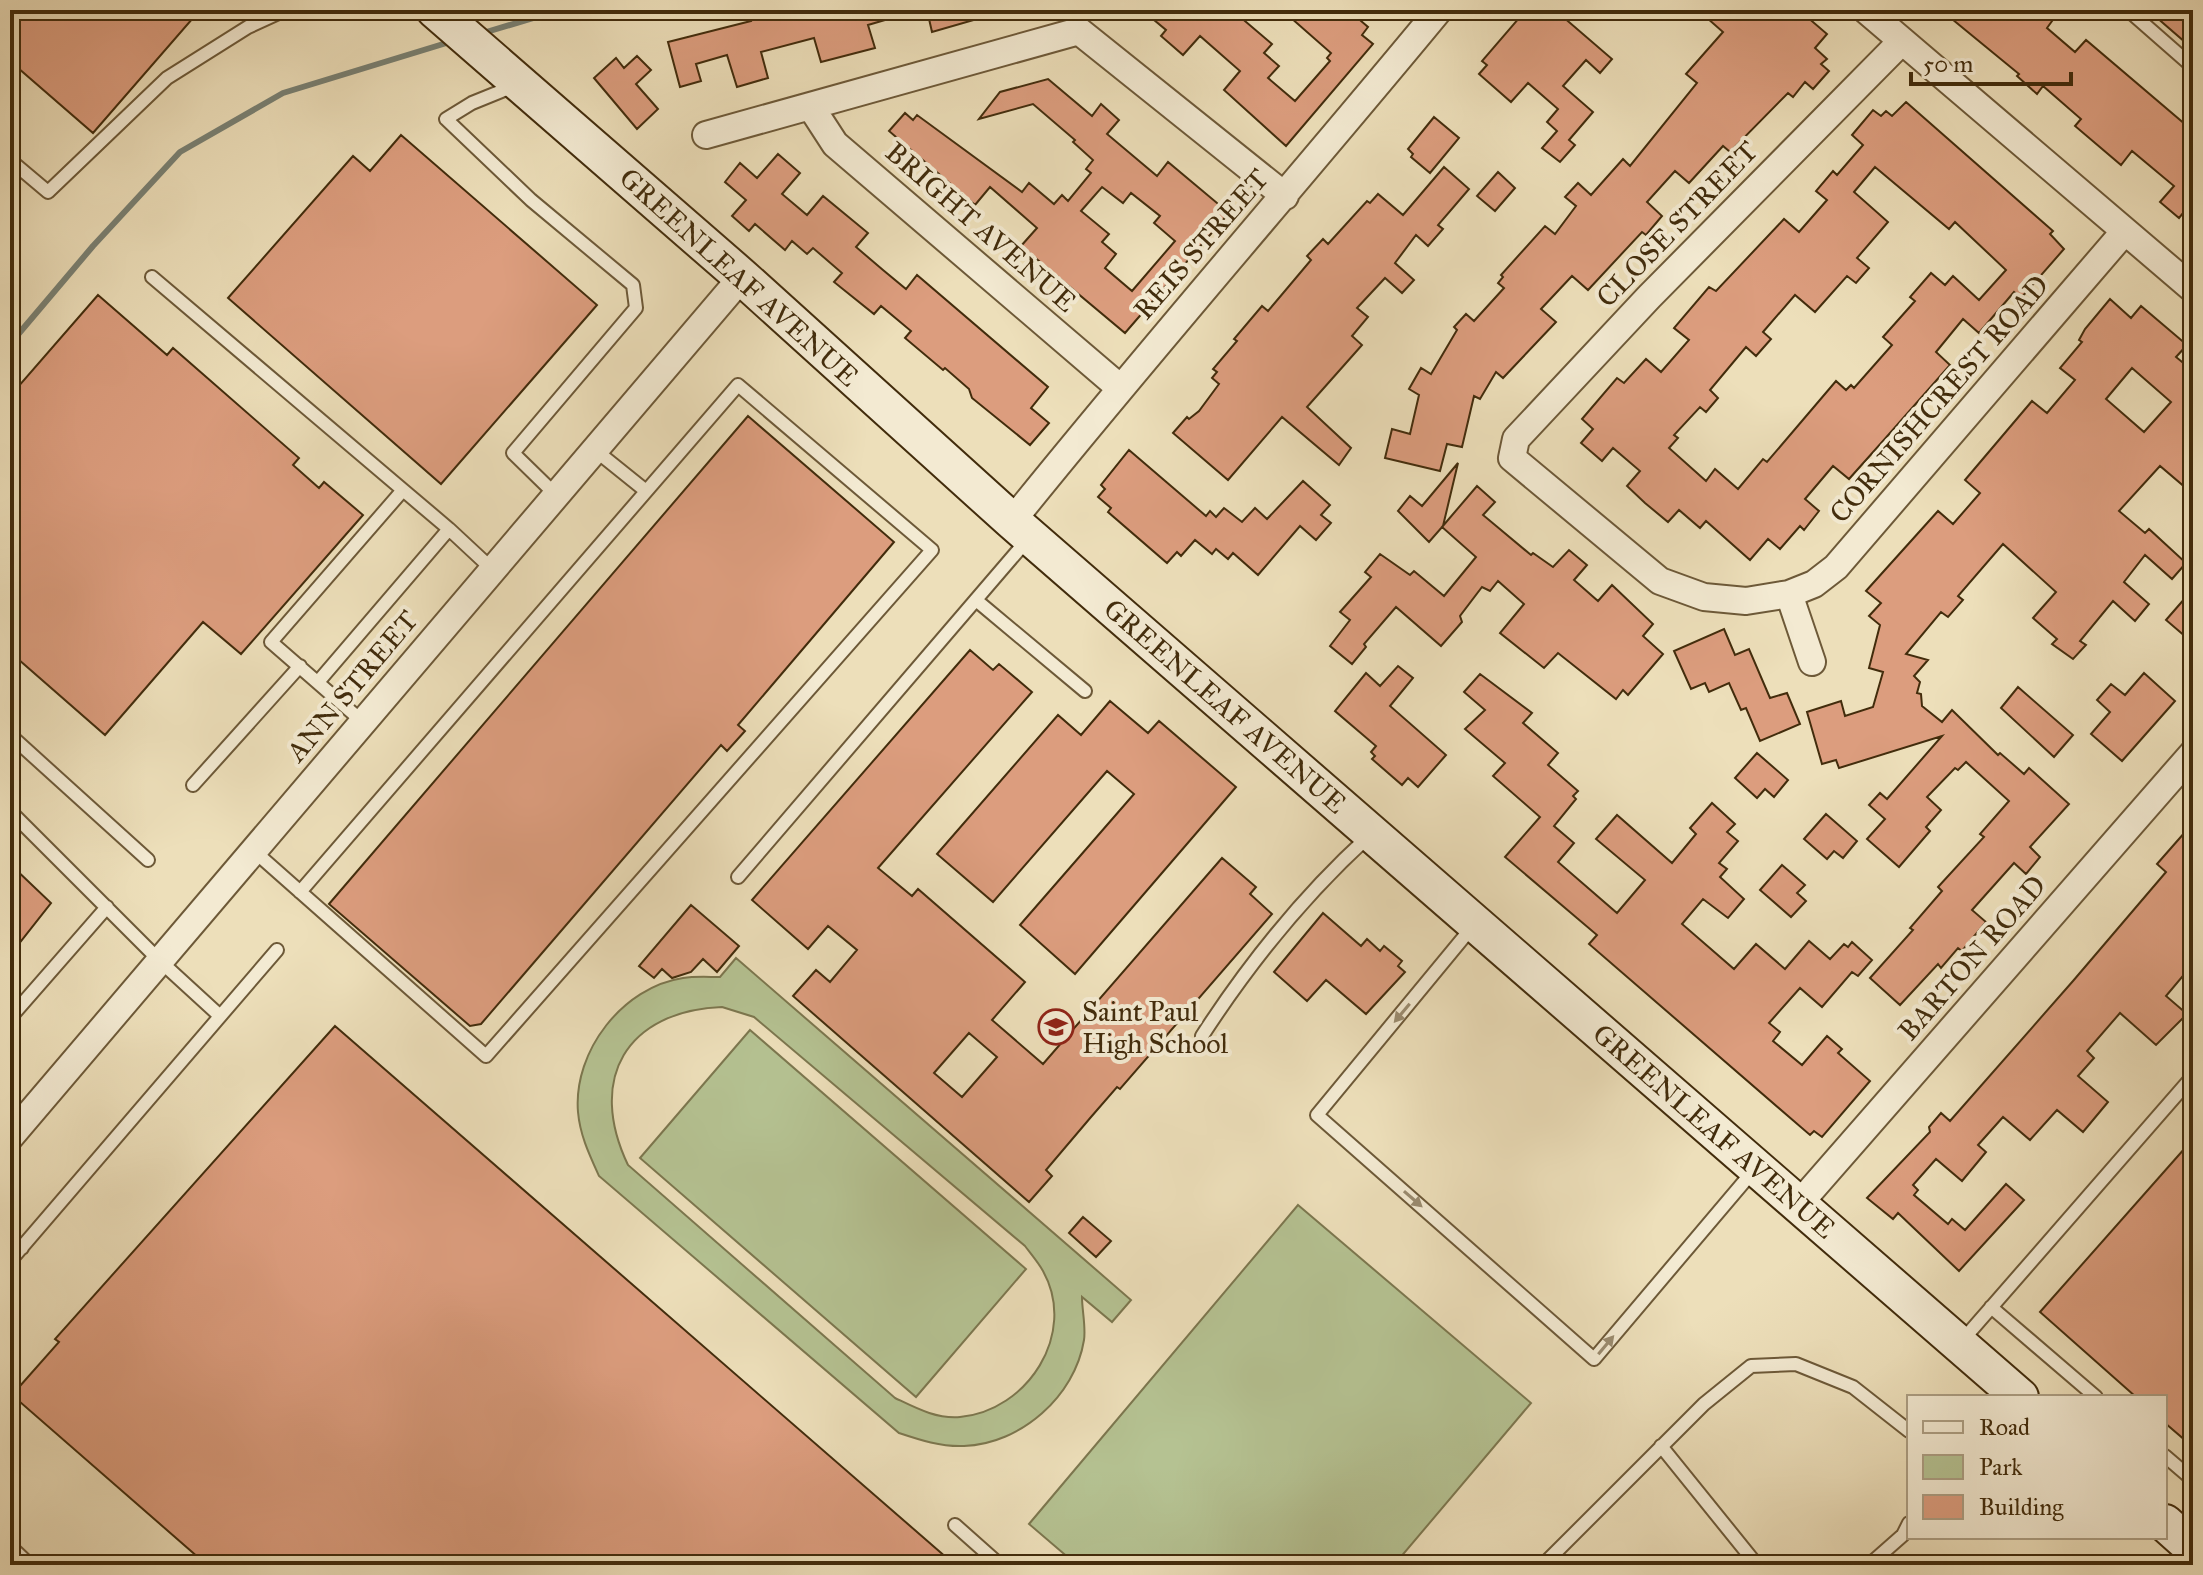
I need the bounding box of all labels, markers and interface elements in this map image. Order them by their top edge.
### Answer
scale bar [1911,36,2071,86]
text: 50 m [1923,49,1973,79]
street label: BRIGHT AVENUE [878,134,1084,320]
street label: CLOSE STREET [1589,134,1765,314]
street label: GREENLEAF AVENUE [612,160,866,394]
street label: REIS STREET [1126,161,1276,327]
street label: CORNISHCREST ROAD [1822,268,2056,530]
street label: GREENLEAF AVENUE [1096,591,1354,821]
street label: ANN STREET [278,603,425,770]
street label: BARTON ROAD [1891,868,2053,1048]
place label: Saint Paul High School [1082,994,1228,1061]
one-way arrow [1394,1003,1411,1023]
school or university icon: Saint Paul High School [1037,1008,1075,1046]
street label: GREENLEAF AVENUE [1585,1016,1843,1246]
one-way arrow [1403,1190,1422,1208]
one-way arrow [1597,1335,1614,1355]
legend [1907,1395,2167,1539]
text: Road [1979,1412,2030,1442]
text: Park [1979,1452,2023,1482]
text: Building [1979,1492,2064,1522]

